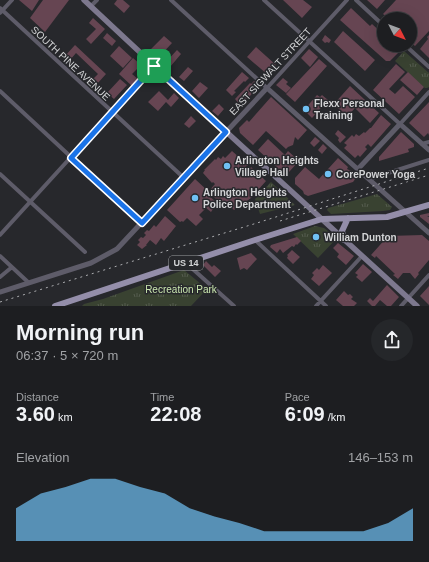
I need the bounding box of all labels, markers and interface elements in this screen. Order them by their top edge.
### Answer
north arrow [377,12,417,52]
map controls [377,12,417,52]
street label: SOUTH PINE AVENUE [29,24,113,103]
street label: EAST SIGWALT STREET [227,26,313,117]
pin [137,49,171,83]
icon: arrive [143,55,165,77]
place label: Flexx Personal Training [314,98,385,121]
marker: Flexx Personal Training [301,104,311,114]
place label: Arlington Heights Village Hall [235,155,319,178]
marker: Arlington Heights Village Hall [222,161,232,171]
marker: CorePower Yoga [323,169,333,179]
place label: CorePower Yoga [336,169,416,180]
place label: Arlington Heights Police Department [203,187,291,210]
marker: Arlington Heights Police Department [190,193,200,203]
marker: William Dunton [311,232,321,242]
place label: William Dunton [324,232,397,243]
road number: US 14 [169,256,203,270]
park label: Recreation Park [145,284,218,295]
button: share [371,319,413,361]
text: Morning run [16,320,144,345]
text: 06:37 · 5 × 720 m [16,348,118,363]
text: Distance [16,391,59,403]
text: Time [150,391,174,403]
text: Pace [285,391,310,403]
text: 3.60 [16,403,55,425]
text: 22:08 [150,403,201,425]
text: 6:09 [285,403,325,425]
text: km [55,411,73,423]
text: /km [325,411,345,423]
text: Elevation [16,450,69,465]
text: 146–153 m [348,450,413,465]

